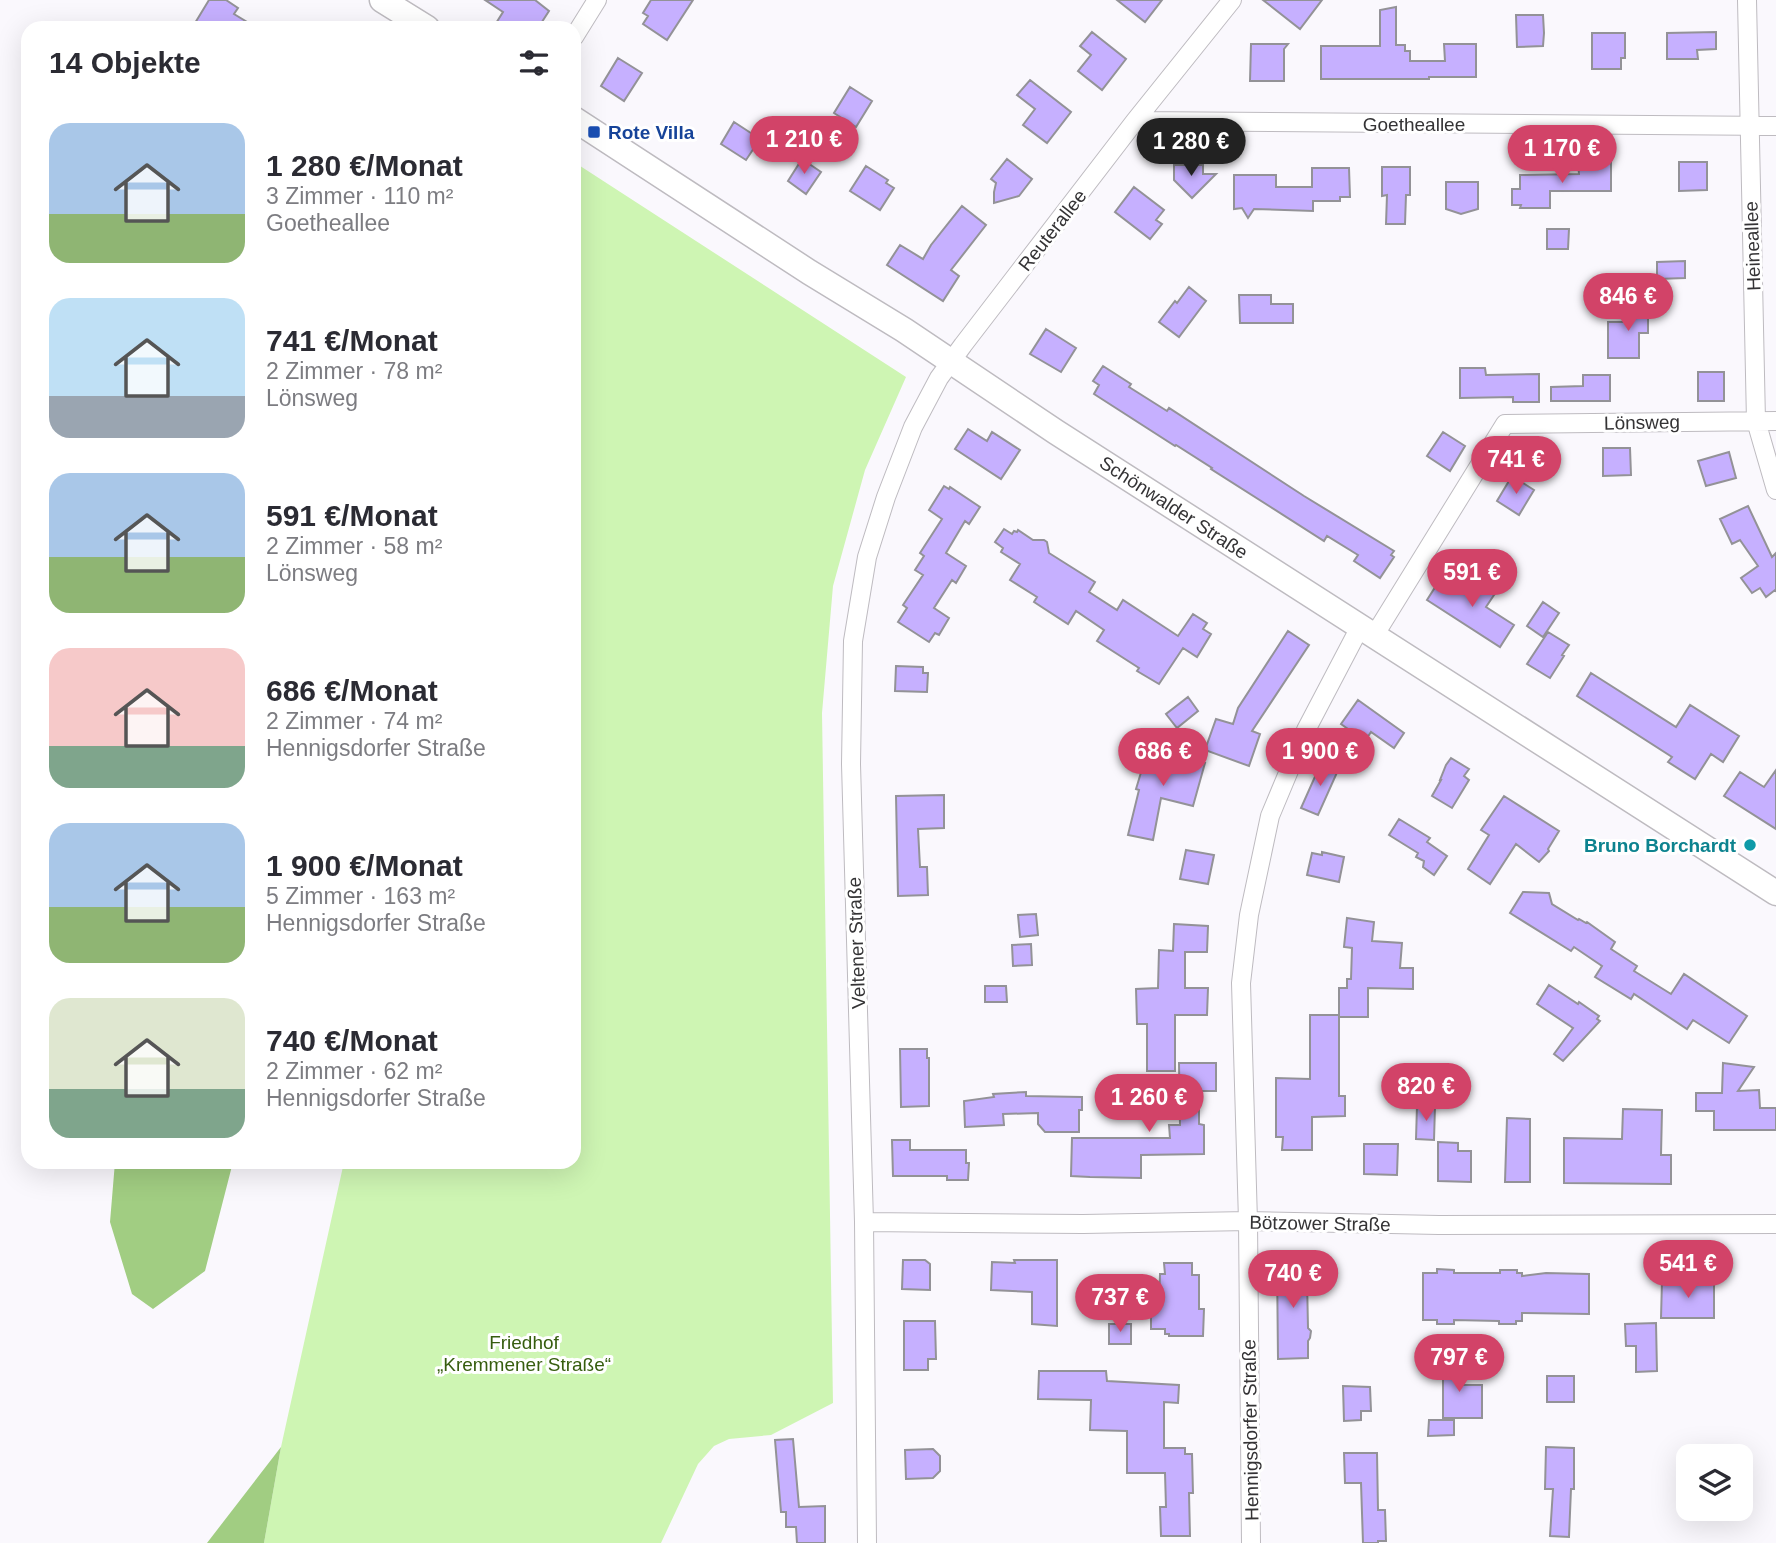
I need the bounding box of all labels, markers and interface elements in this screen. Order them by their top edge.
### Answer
icon: filters [515,44,553,82]
text: 14 Objekte [49,46,201,79]
street label: Goetheallee [1363,114,1465,135]
pin: 1 210 € [739,116,869,176]
pin: 1 280 € [1126,118,1256,178]
place label: Rote Villa [608,122,695,143]
marker: Rote Villa [586,124,602,140]
pin: 1 170 € [1497,125,1627,185]
text: 1 210 € [766,126,842,152]
text: 1 280 € [1153,128,1229,154]
text: 1 170 € [1524,135,1600,161]
text: 1 280 €/Monat [266,149,463,182]
icon: home [105,151,189,235]
text: 3 Zimmer · 110 m² [266,183,453,209]
street label: Reuterallee [1014,186,1091,275]
street label: Heineallee [1740,201,1765,291]
text: Goetheallee [266,210,390,236]
pin: 846 € [1579,274,1677,333]
text: 846 € [1599,283,1657,309]
text: 741 €/Monat [266,324,438,357]
icon: home [105,326,189,410]
text: 2 Zimmer · 78 m² [266,358,442,384]
text: Lönsweg [266,385,358,411]
street label: Lönsweg [1604,411,1680,434]
pin: 741 € [1467,436,1565,496]
text: 741 € [1487,446,1545,472]
street label: Schönwalder Straße [1096,452,1252,563]
text: 591 €/Monat [266,499,438,532]
icon: home [105,501,189,585]
text: 2 Zimmer · 58 m² [266,533,442,559]
pin: 591 € [1423,550,1521,609]
text: 591 € [1443,559,1501,585]
text: Lönsweg [266,560,358,586]
text: 686 €/Monat [266,674,438,707]
icon: home [105,676,189,760]
text: 2 Zimmer · 74 m² [266,708,442,734]
pin: 686 € [1114,728,1212,788]
pin: 1 900 € [1255,728,1385,788]
text: Hennigsdorfer Straße [266,735,486,761]
text: 686 € [1134,738,1192,764]
text: 1 900 € [1282,738,1358,764]
place label: Bruno Borchardt [1584,835,1737,856]
marker: Bruno Borchardt [1742,837,1758,853]
text: 1 900 €/Monat [266,849,463,882]
icon: home [105,851,189,935]
street label: Veltener Straße [844,877,869,1009]
text: 5 Zimmer · 163 m² [266,883,455,909]
text: Hennigsdorfer Straße [266,910,486,936]
text: 740 €/Monat [266,1024,438,1057]
icon: home [105,1026,189,1110]
text: 2 Zimmer · 62 m² [266,1058,442,1084]
pin: 820 € [1377,1064,1475,1123]
text: 820 € [1397,1073,1455,1099]
pin: 1 260 € [1084,1074,1214,1134]
text: 1 260 € [1111,1084,1187,1110]
text: Hennigsdorfer Straße [266,1085,486,1111]
street label: Bötzower Straße [1249,1212,1391,1235]
pin: 541 € [1639,1240,1737,1300]
pin: 740 € [1244,1250,1342,1310]
text: 541 € [1659,1250,1717,1276]
text: 740 € [1264,1260,1322,1286]
pin: 737 € [1071,1274,1169,1334]
text: 737 € [1091,1284,1149,1310]
park label: Friedhof „Kremmener Straße“ [437,1332,611,1375]
pin: 797 € [1410,1334,1508,1394]
street label: Hennigsdorfer Straße [1238,1339,1263,1521]
text: 797 € [1430,1344,1488,1370]
map controls [1676,1444,1753,1521]
button: layers [1676,1444,1753,1521]

